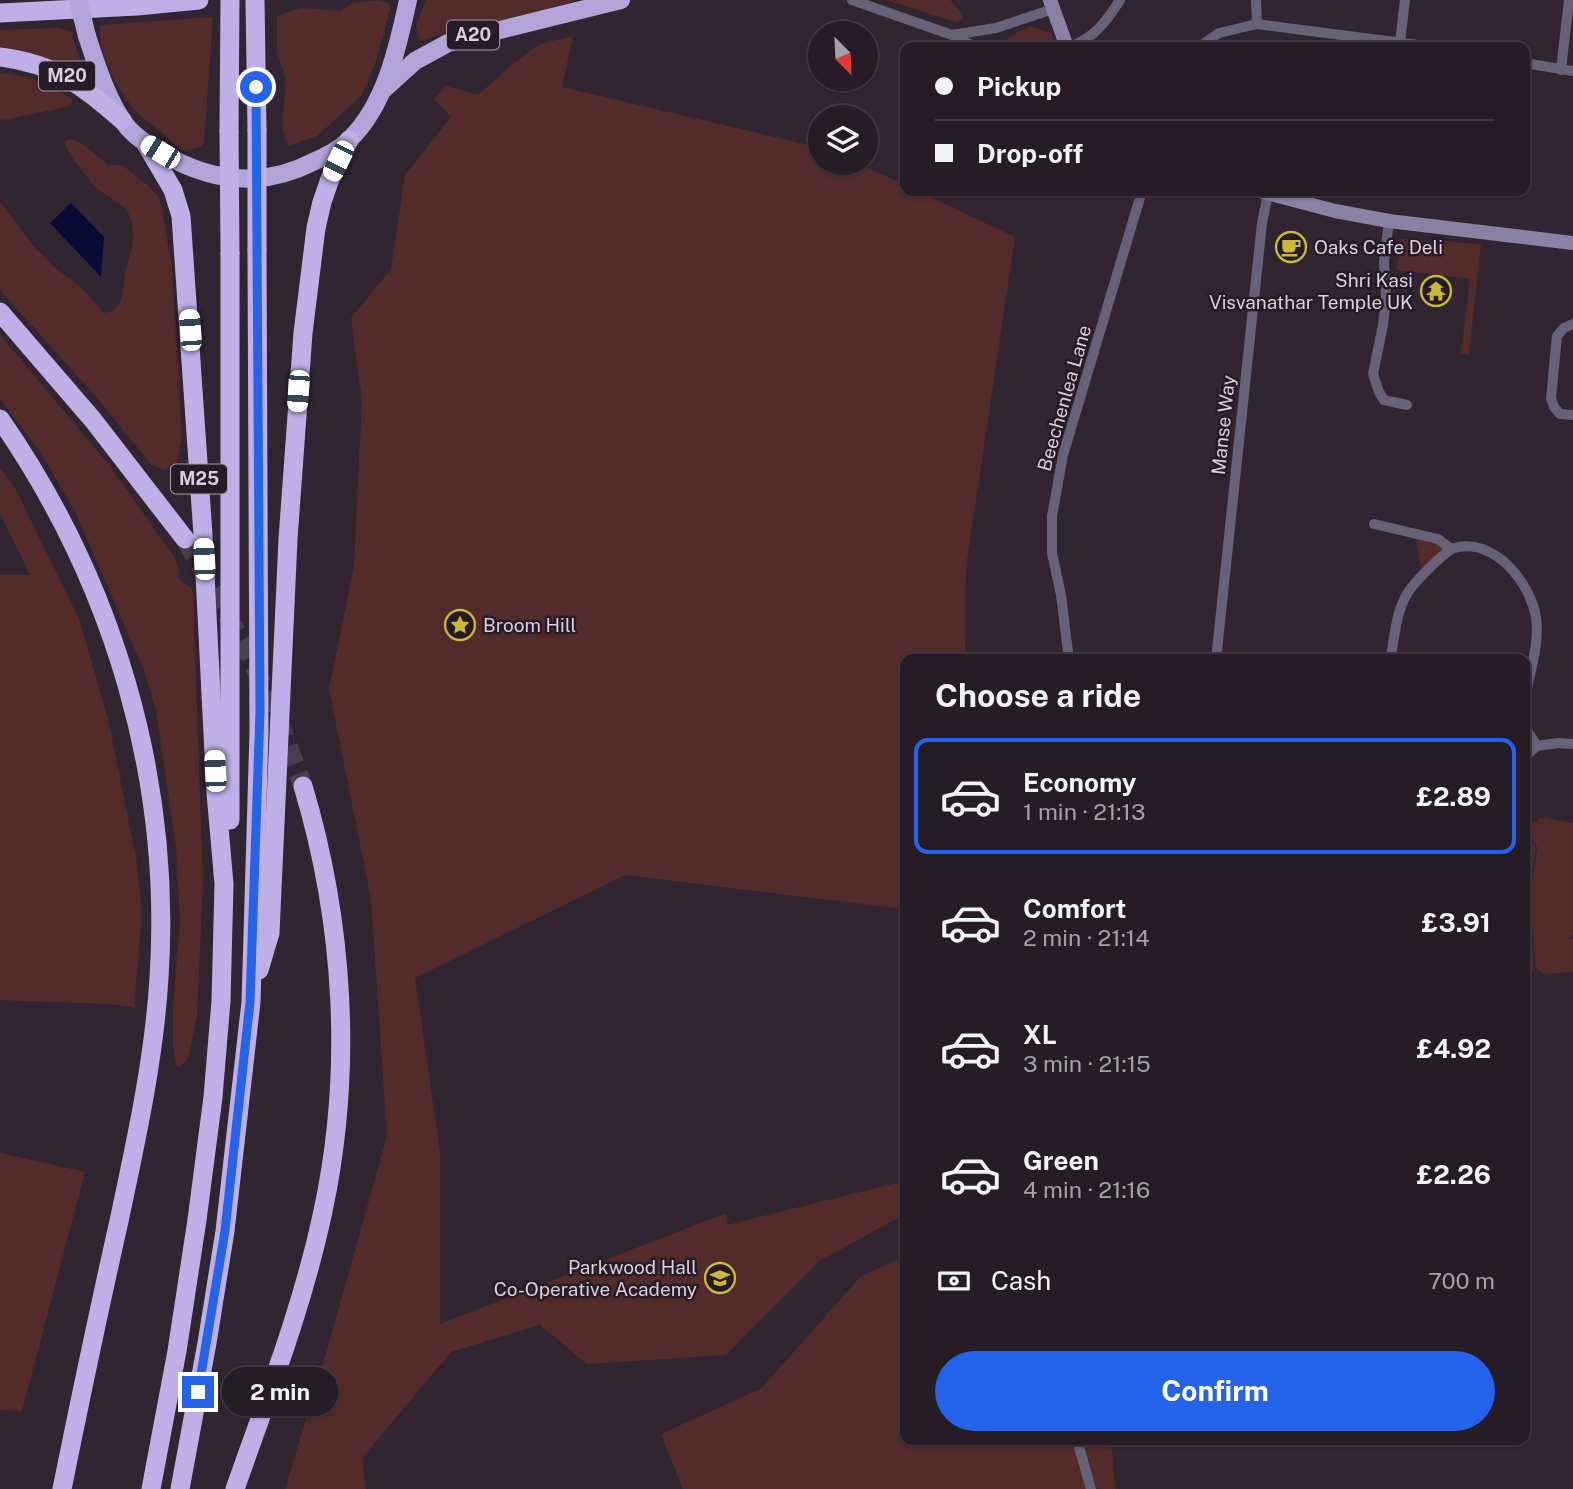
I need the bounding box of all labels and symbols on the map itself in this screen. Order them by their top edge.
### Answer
road number: A20 [447,20,499,50]
north arrow [808,21,878,91]
road number: M20 [39,62,95,90]
route start [240,71,272,103]
car [137,132,184,172]
car [320,138,357,184]
cafe icon: Oaks Cafe Deli [1274,230,1308,264]
place label: Oaks Cafe Deli [1314,236,1443,258]
place label: Shri Kasi Visvanathar Temple UK [1209,269,1413,313]
temple icon: Shri Kasi Visvanathar Temple UK [1419,274,1453,308]
car [179,308,202,352]
street label: Beechenlea Lane [1033,322,1095,474]
car [287,369,310,413]
street label: Manse Way [1207,374,1239,476]
road number: M25 [171,464,227,494]
car [193,537,216,581]
place icon: Broom Hill [443,608,477,642]
place label: Broom Hill [483,614,576,636]
car [204,749,227,793]
place label: Parkwood Hall Co-Operative Academy [494,1256,697,1300]
school or university icon: Parkwood Hall Co-Operative Academy [703,1261,737,1295]
callout: 2 min [222,1368,338,1416]
route end [182,1376,214,1408]

